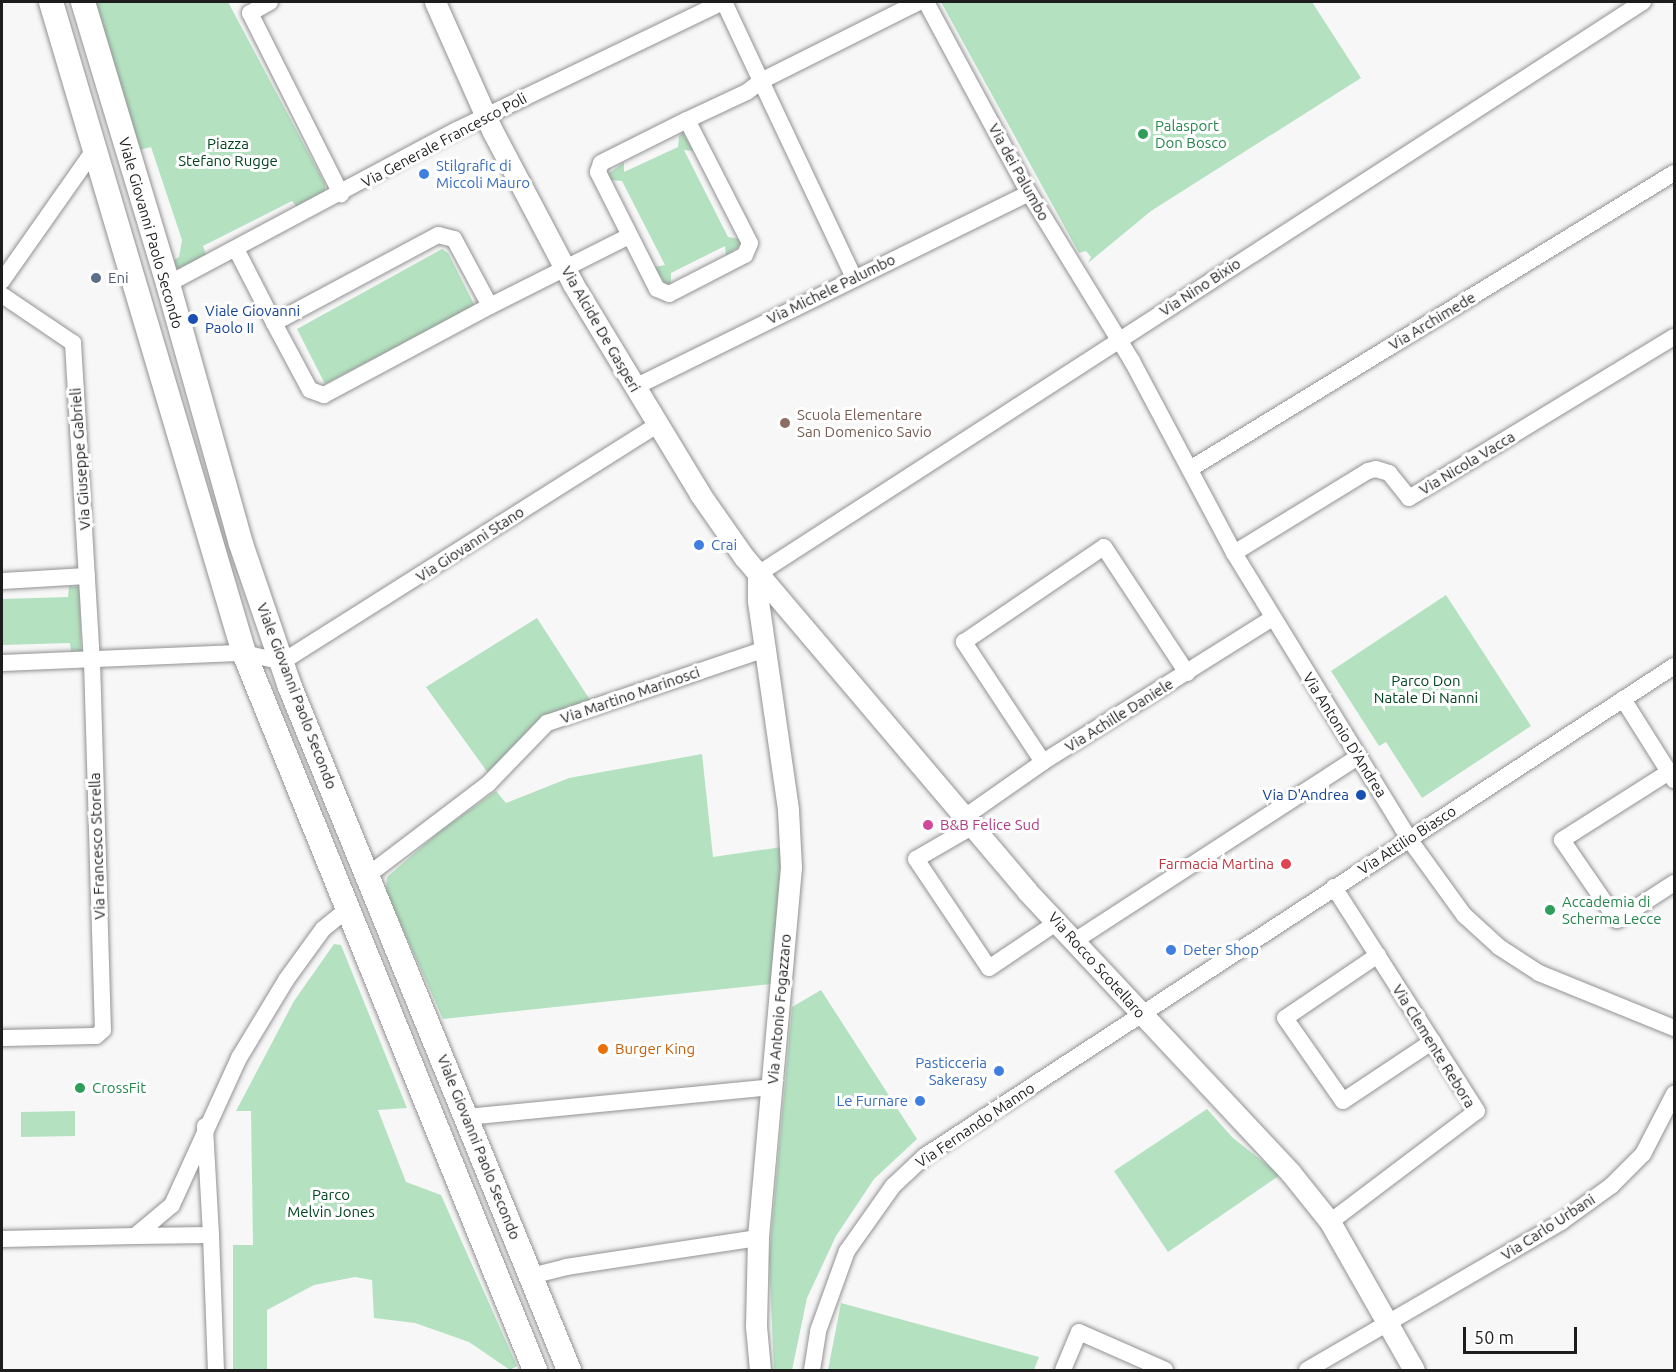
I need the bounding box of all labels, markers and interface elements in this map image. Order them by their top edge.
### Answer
street label: Via Generale Francesco Poli [358,89,530,191]
place label: Palasport Don Bosco [1155,116,1227,151]
street label: Via dei Palumbo [985,120,1053,224]
marker: Palasport Don Bosco [1136,127,1150,141]
park label: Piazza Stefano Rugge [178,134,278,169]
street label: Viale Giovanni Paolo Secondo [115,135,187,331]
place label: Stilgrafic di Miccoli Mauro [436,156,530,191]
marker: Stilgrafic di Miccoli Mauro [417,167,431,181]
street label: Via Michele Palumbo [764,250,898,328]
street label: Via Nino Bixio [1156,254,1244,320]
street label: Via Alcide De Gasperi [558,263,644,395]
place label: Eni [108,269,129,287]
marker: Eni [89,271,103,285]
street label: Via Archimede [1386,288,1478,354]
place label: Viale Giovanni Paolo II [205,301,300,336]
marker: Viale Giovanni Paolo II [186,312,200,326]
street label: Via Giuseppe Gabrieli [66,387,94,531]
place label: Scuola Elementare San Domenico Savio [797,405,932,440]
marker: Scuola Elementare San Domenico Savio [778,416,792,430]
street label: Via Nicola Vacca [1416,427,1518,499]
street label: Via Giovanni Stano [413,502,527,586]
place label: Crai [711,536,737,554]
marker: Crai [692,538,706,552]
street label: Viale Giovanni Paolo Secondo [253,600,341,792]
street label: Via Martino Marinosci [558,663,702,727]
street label: Via Antonio D'Andrea [1299,669,1391,801]
park label: Parco Don Natale Di Nanni [1374,671,1478,706]
street label: Via Achille Daniele [1062,674,1176,756]
street label: Via Francesco Storella [85,772,109,920]
place label: Via D'Andrea [1262,786,1349,804]
marker: Via D'Andrea [1354,788,1368,802]
street label: Via Attilio Biasco [1355,802,1459,878]
place label: B&B Felice Sud [940,816,1040,834]
marker: B&B Felice Sud [921,818,935,832]
place label: Farmacia Martina [1159,855,1274,873]
marker: Farmacia Martina [1279,857,1293,871]
place label: Accademia di Scherma Lecce [1562,892,1662,927]
marker: Accademia di Scherma Lecce [1543,903,1557,917]
street label: Via Rocco Scotellaro [1045,908,1149,1022]
street label: Via Antonio Fogazzaro [763,933,795,1085]
place label: Deter Shop [1183,941,1259,959]
marker: Deter Shop [1164,943,1178,957]
street label: Via Clemente Rebora [1389,981,1479,1111]
place label: Burger King [615,1040,695,1058]
marker: Burger King [596,1042,610,1056]
street label: Viale Giovanni Paolo Secondo [434,1052,524,1242]
place label: Pasticceria Sakerasy [915,1053,987,1088]
marker: Pasticceria Sakerasy [992,1064,1006,1078]
place label: CrossFit [92,1079,146,1097]
street label: Via Fernando Manno [912,1079,1038,1171]
marker: CrossFit [73,1081,87,1095]
place label: Le Furnare [837,1092,908,1110]
marker: Le Furnare [913,1094,927,1108]
park label: Parco Melvin Jones [287,1185,375,1220]
street label: Via Carlo Urbani [1498,1190,1598,1264]
scale bar [1466,1315,1580,1353]
text: 50 m [1474,1327,1514,1347]

